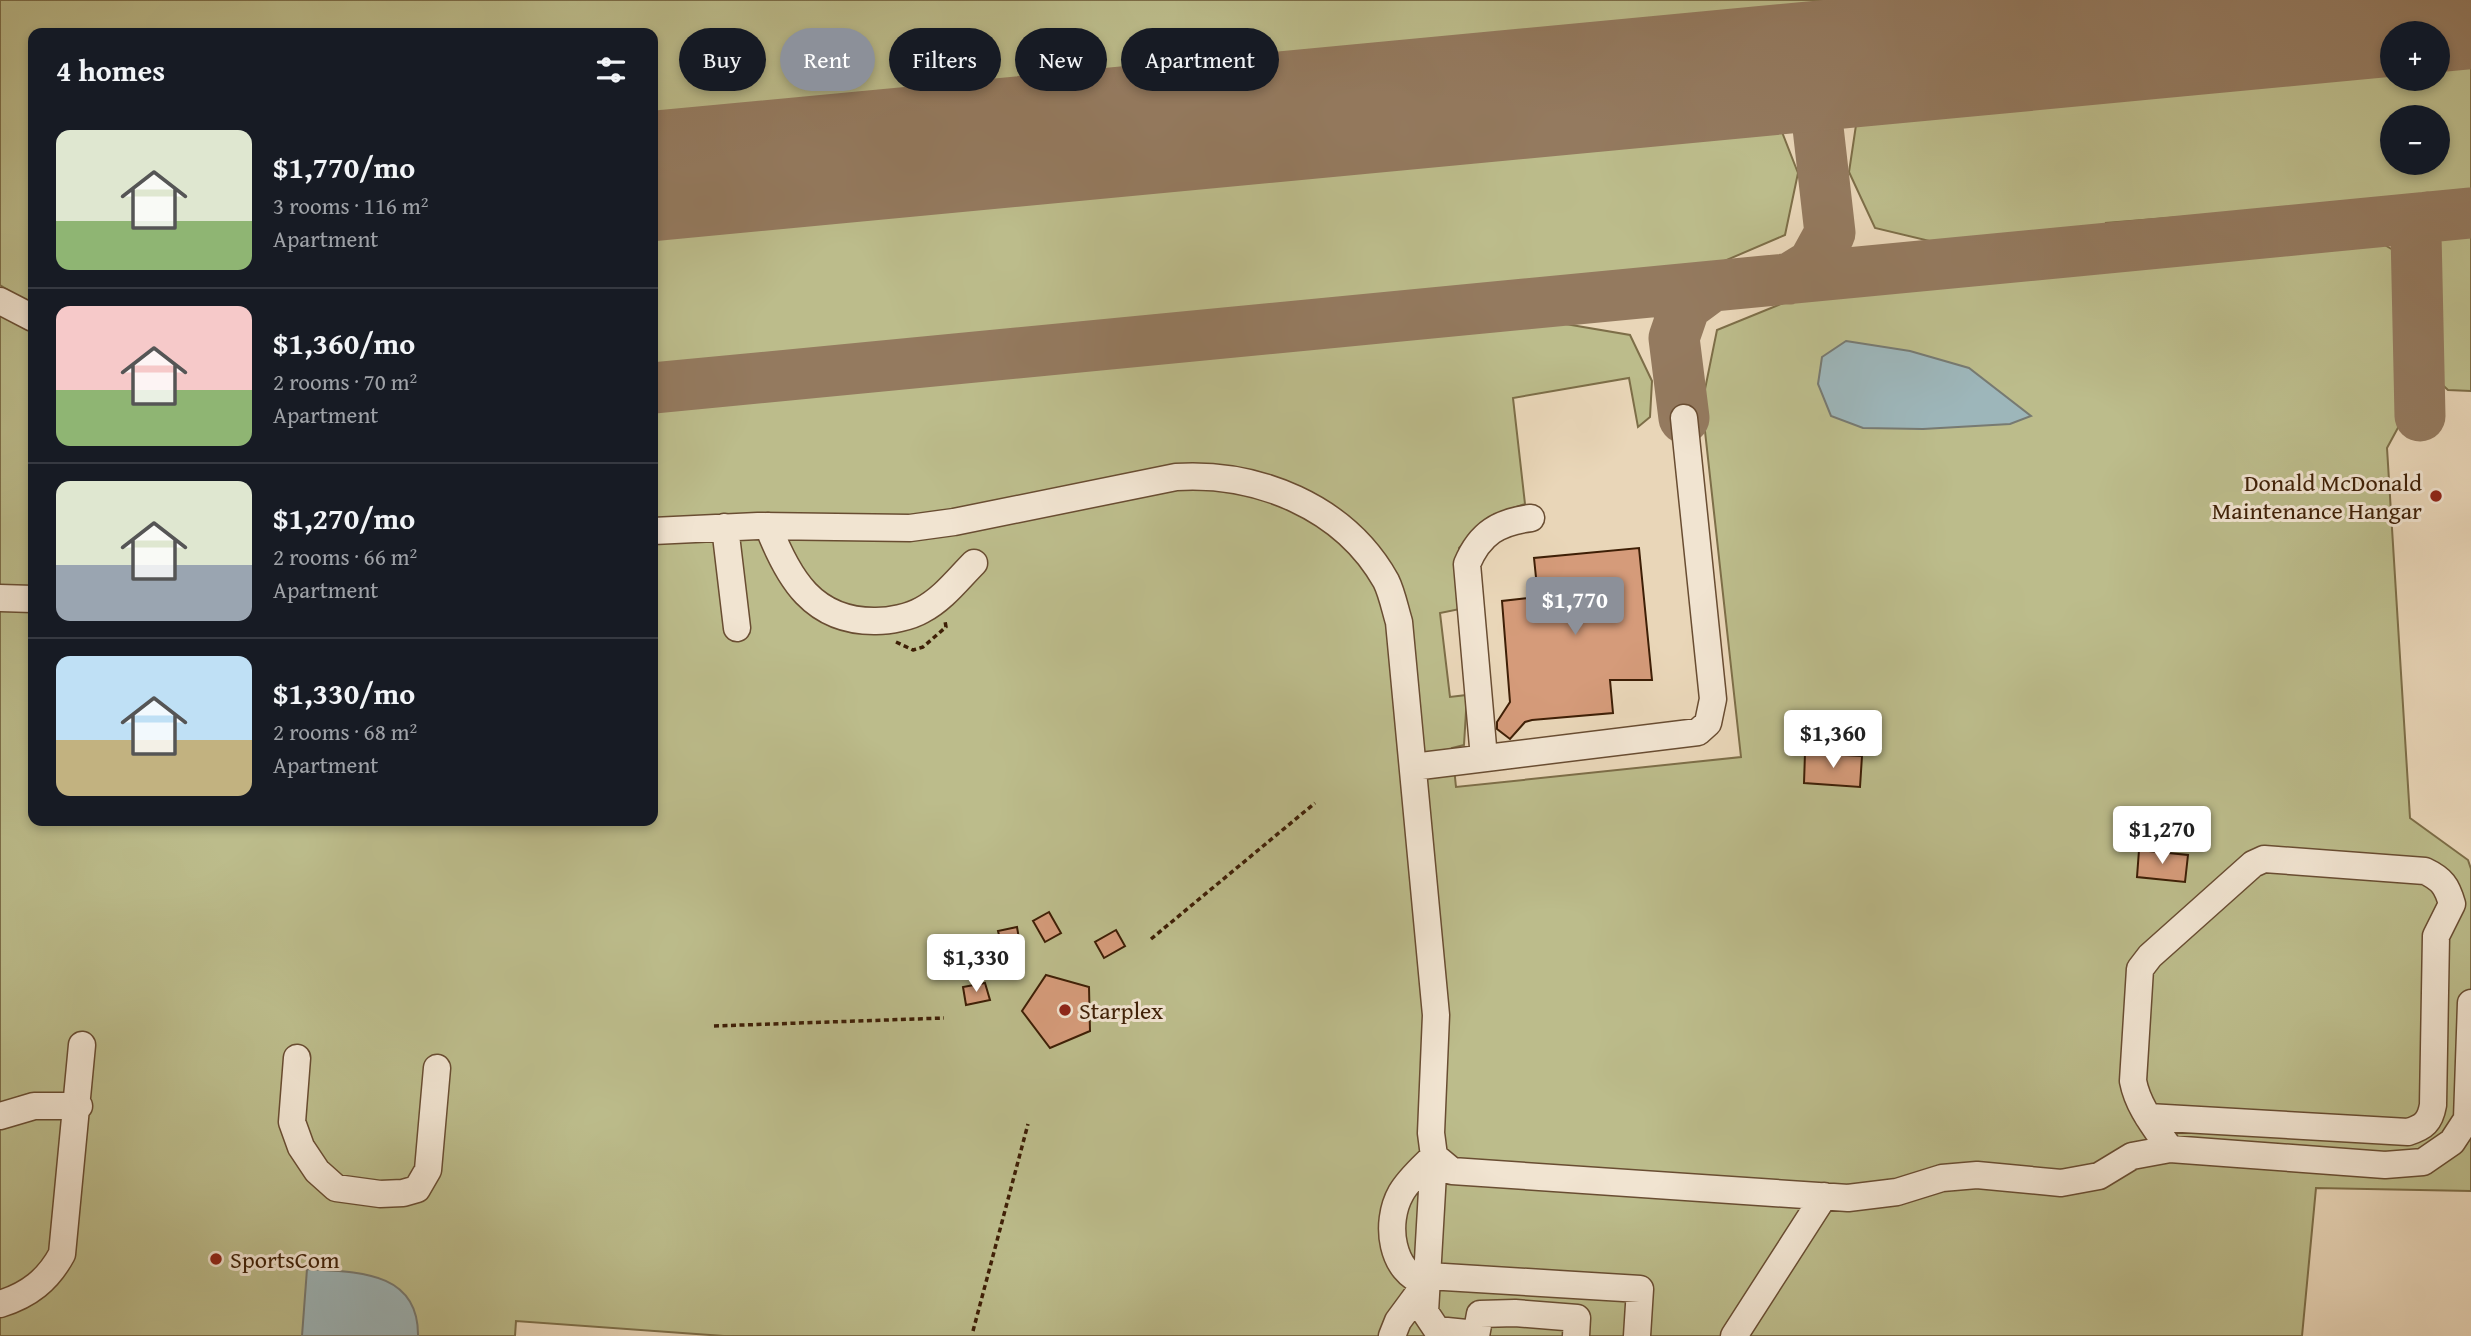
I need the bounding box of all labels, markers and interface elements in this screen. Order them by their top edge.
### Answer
map controls [2380,21,2450,175]
button: + [2380,21,2450,91]
chip: Buy [679,28,766,91]
chip: Rent [780,28,875,91]
chip: Filters [889,28,1001,91]
chip: New [1015,28,1107,91]
chip: Apartment [1121,28,1279,91]
text: 4 homes [56,48,165,92]
icon: filters [592,51,630,89]
button: − [2380,105,2450,175]
text: $1,770/mo [273,145,415,189]
icon: home [112,158,196,242]
text: 3 rooms · 116 m² [273,189,428,222]
text: Apartment [273,222,378,255]
text: $1,360/mo [273,321,415,365]
icon: home [112,334,196,418]
text: 2 rooms · 70 m² [273,365,417,398]
text: Apartment [273,398,378,431]
place label: Donald McDonald Maintenance Hangar [2212,465,2422,528]
marker: Donald McDonald Maintenance Hangar [2428,488,2444,504]
text: $1,270/mo [273,496,415,540]
icon: home [112,509,196,593]
text: 2 rooms · 66 m² [273,540,417,573]
text: Apartment [273,573,378,606]
pin: $1,770 [1518,578,1632,637]
text: $1,770 [1542,583,1608,616]
text: $1,330/mo [273,671,415,715]
icon: home [112,684,196,768]
pin: $1,360 [1776,710,1890,770]
text: 2 rooms · 68 m² [273,715,417,748]
text: $1,360 [1800,716,1866,749]
text: Apartment [273,748,378,781]
pin: $1,270 [2105,806,2219,866]
text: $1,270 [2129,812,2195,845]
pin: $1,330 [919,934,1033,994]
text: $1,330 [943,940,1009,973]
place label: Starplex [1079,993,1164,1028]
marker: Starplex [1057,1002,1073,1018]
place label: SportsCom [230,1242,340,1277]
marker: SportsCom [208,1251,224,1267]

